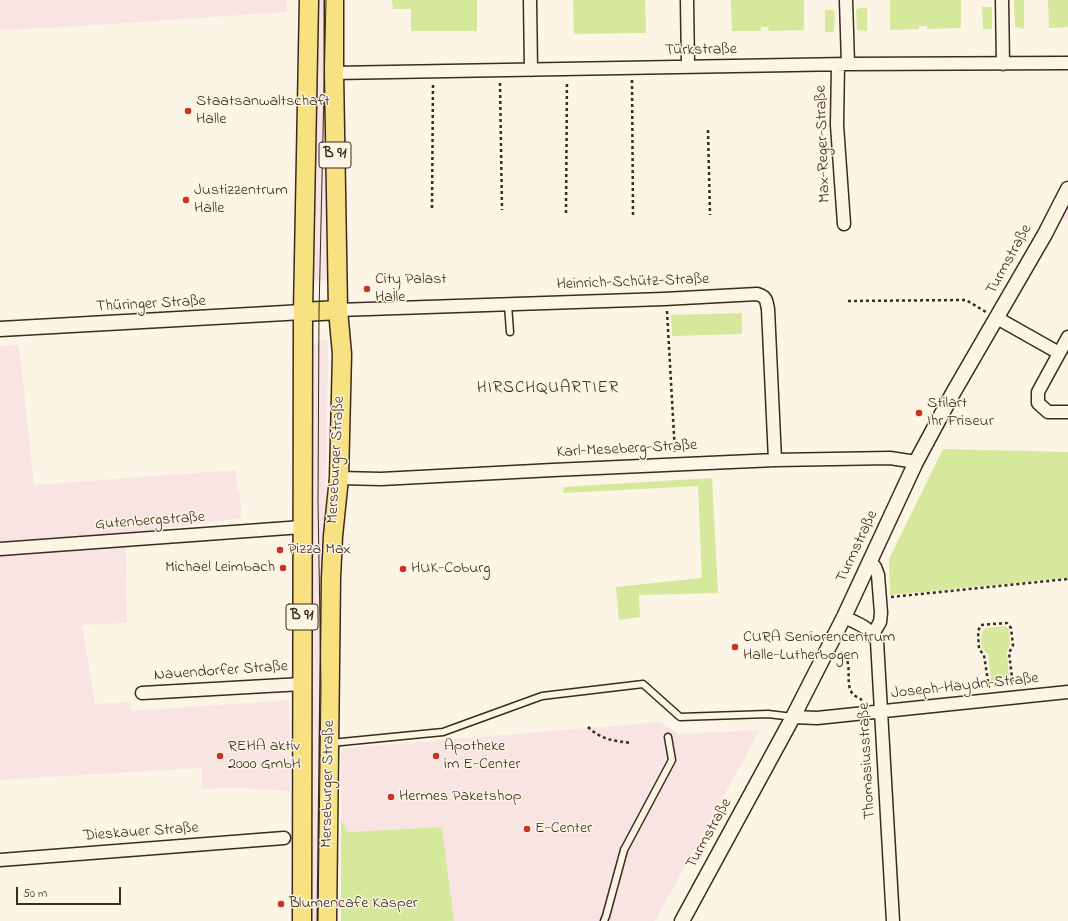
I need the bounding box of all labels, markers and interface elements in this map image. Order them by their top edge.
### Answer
street label: Türkstraße [665,41,737,61]
street label: Max-Reger-Straße [812,85,836,203]
place label: Staatsanwaltschaft Halle [196,92,330,130]
marker: Staatsanwaltschaft Halle [183,106,193,116]
road number: B 91 [319,142,351,168]
place label: Justizzentrum Halle [194,181,288,219]
marker: Justizzentrum Halle [181,195,191,205]
street label: Turmstraße [983,222,1037,298]
place label: City Palast Halle [375,270,447,308]
street label: Heinrich-Schütz-Straße [556,271,710,295]
marker: City Palast Halle [362,284,372,294]
street label: Thüringer Straße [96,293,206,317]
district label: HIRSCHQUARTIER [477,379,619,399]
place label: Stilart Ihr Friseur [927,394,994,432]
street label: Merseburger Straße [324,396,350,524]
marker: Stilart Ihr Friseur [914,408,924,418]
street label: Karl-Meseberg-Straße [556,437,698,463]
street label: Turmstraße [833,508,883,586]
street label: Gutenbergstraße [94,509,206,535]
place label: Pizza Max [288,540,351,560]
marker: Pizza Max [275,545,285,555]
place label: Michael Leimbach [165,558,275,578]
place label: HUK-Coburg [411,559,491,579]
marker: Michael Leimbach [278,563,288,573]
marker: HUK-Coburg [398,564,408,574]
road number: B 91 [286,604,318,630]
place label: CURA Seniorencentrum Halle-Lutherbogen [743,628,895,666]
marker: CURA Seniorencentrum Halle-Lutherbogen [730,642,740,652]
street label: Nauendorfer Straße [153,658,289,686]
street label: Joseph-Haydn-Straße [890,670,1040,704]
street label: Thomasiusstraße [855,702,881,820]
street label: Merseburger Straße [318,720,340,848]
place label: REHA aktiv 2000 GmbH [228,737,301,775]
place label: Apotheke im E-Center [444,737,520,775]
marker: REHA aktiv 2000 GmbH [215,751,225,761]
marker: Apotheke im E-Center [431,751,441,761]
place label: Hermes Paketshop [399,787,521,807]
marker: Hermes Paketshop [386,792,396,802]
street label: Turmstraße [683,796,737,872]
street label: Dieskauer Straße [83,819,199,847]
place label: E-Center [535,819,592,839]
marker: E-Center [522,824,532,834]
scale bar [18,879,123,905]
text: 50 m [23,885,47,903]
place label: Blumencafe Kasper [289,894,418,914]
marker: Blumencafe Kasper [276,899,286,909]

